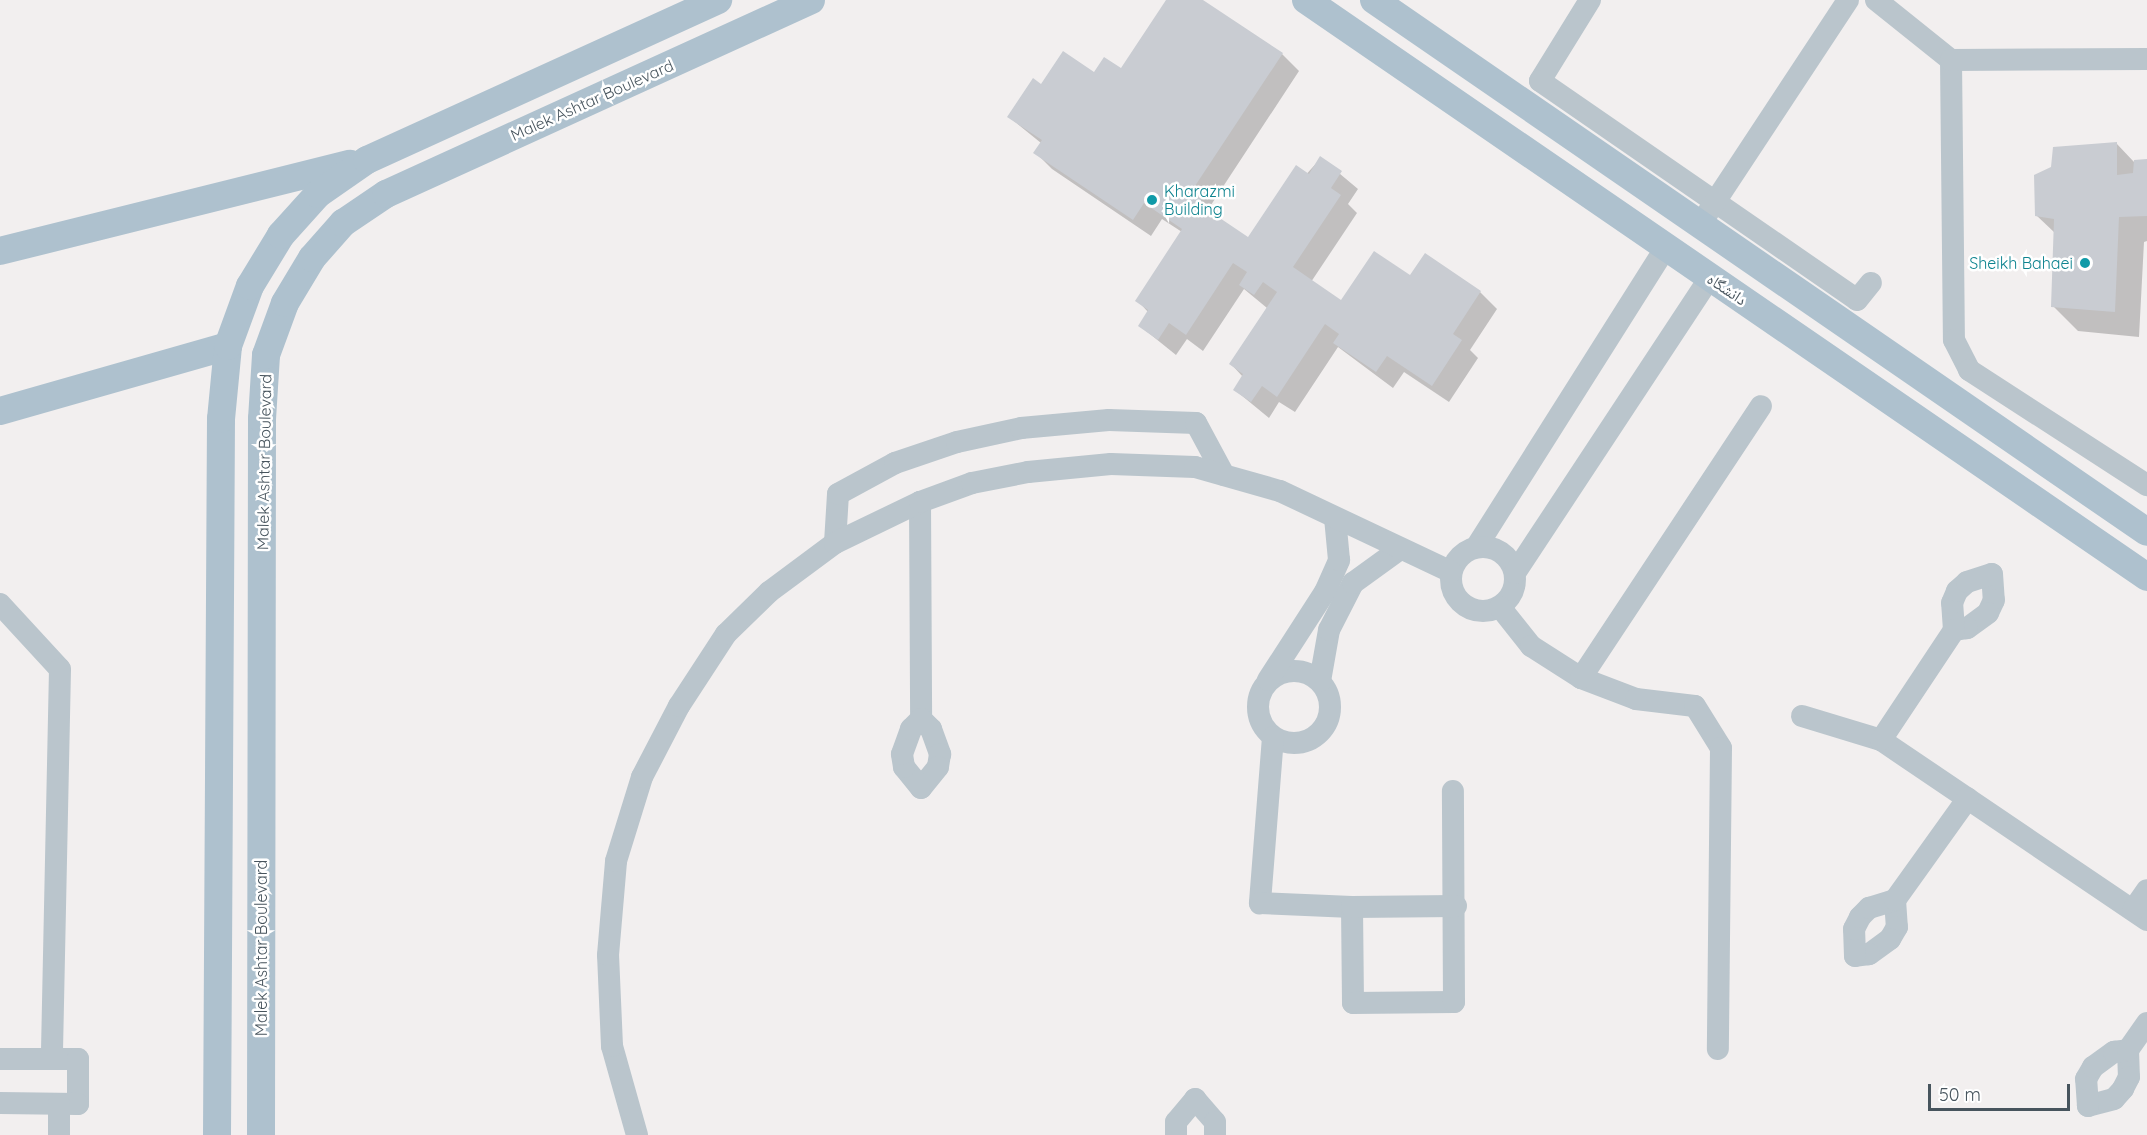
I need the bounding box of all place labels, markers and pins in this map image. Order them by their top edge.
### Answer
place label: Kharazmi Building [1164,181,1235,219]
marker: Kharazmi Building [1145,193,1159,207]
place label: Sheikh Bahaei [1969,253,2073,273]
marker: Sheikh Bahaei [2078,256,2092,270]

